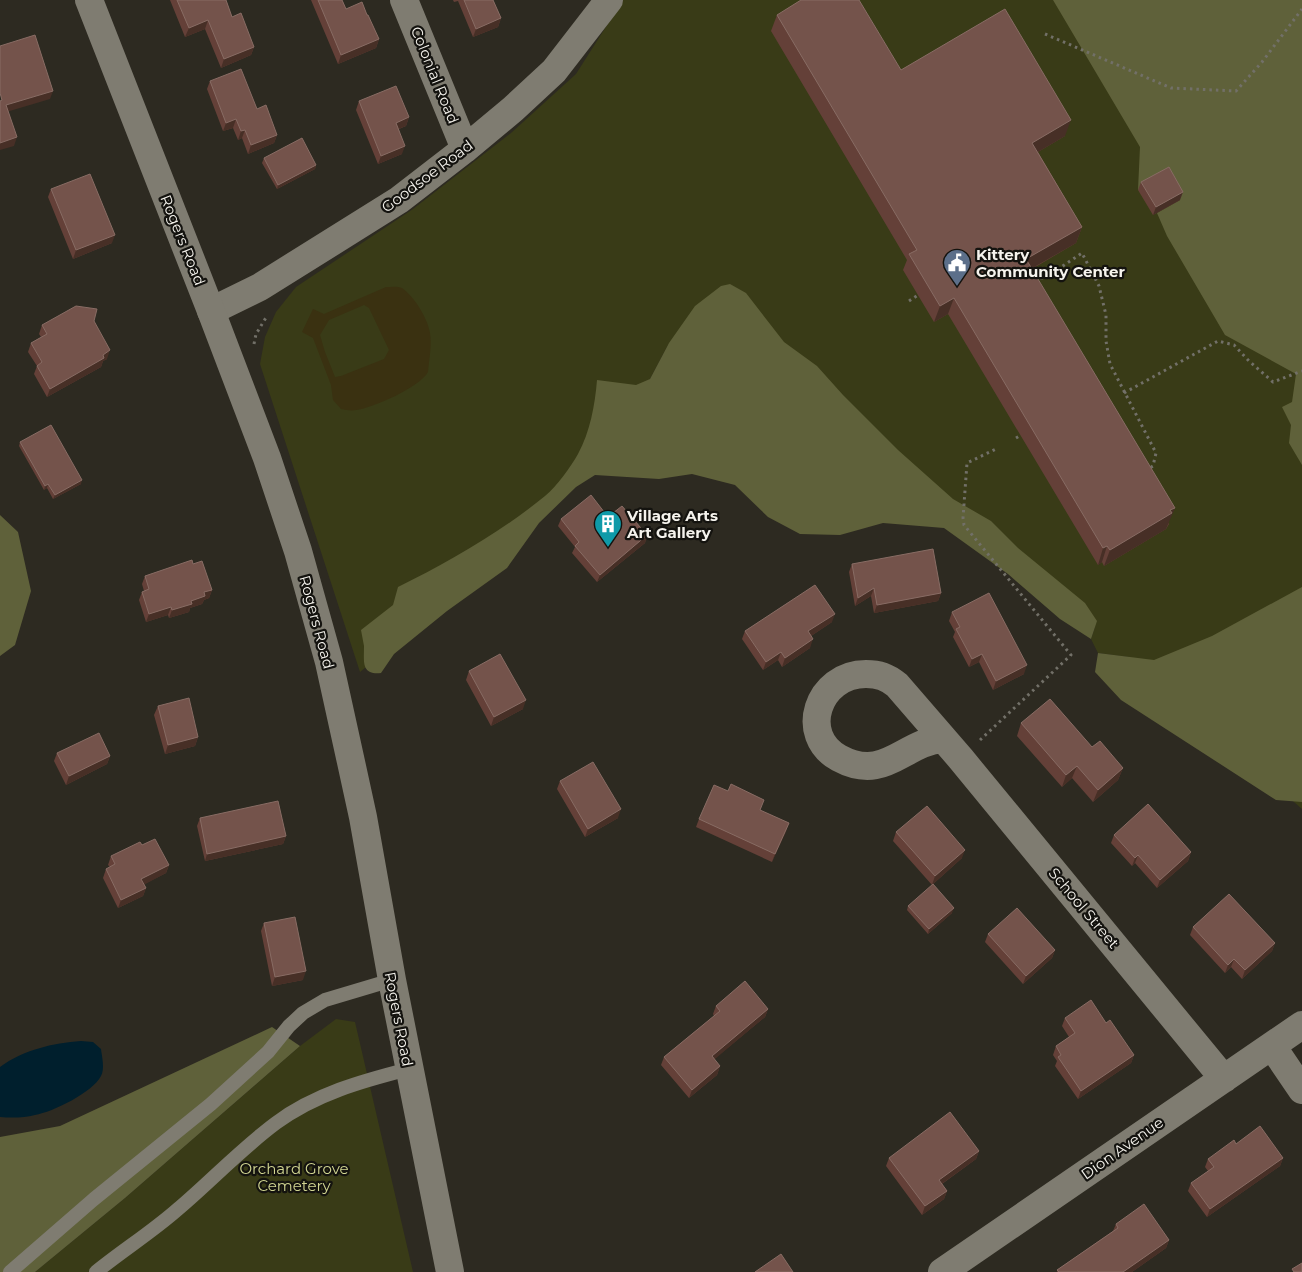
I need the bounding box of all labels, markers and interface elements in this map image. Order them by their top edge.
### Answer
street label: Colonial Road [407,24,463,126]
street label: Goodsoe Road [378,135,476,217]
street label: Rogers Road [156,192,210,288]
place label: Kittery Community Center [976,245,1126,281]
public building icon: Kittery Community Center [942,248,972,287]
place label: Village Arts Art Gallery [626,506,718,542]
building icon: Village Arts Art Gallery [593,509,623,548]
street label: Rogers Road [295,573,339,671]
street label: School Street [1045,864,1123,952]
street label: Rogers Road [381,970,417,1068]
street label: Dion Avenue [1077,1113,1167,1183]
park label: Orchard Grove Cemetery [239,1159,349,1195]

